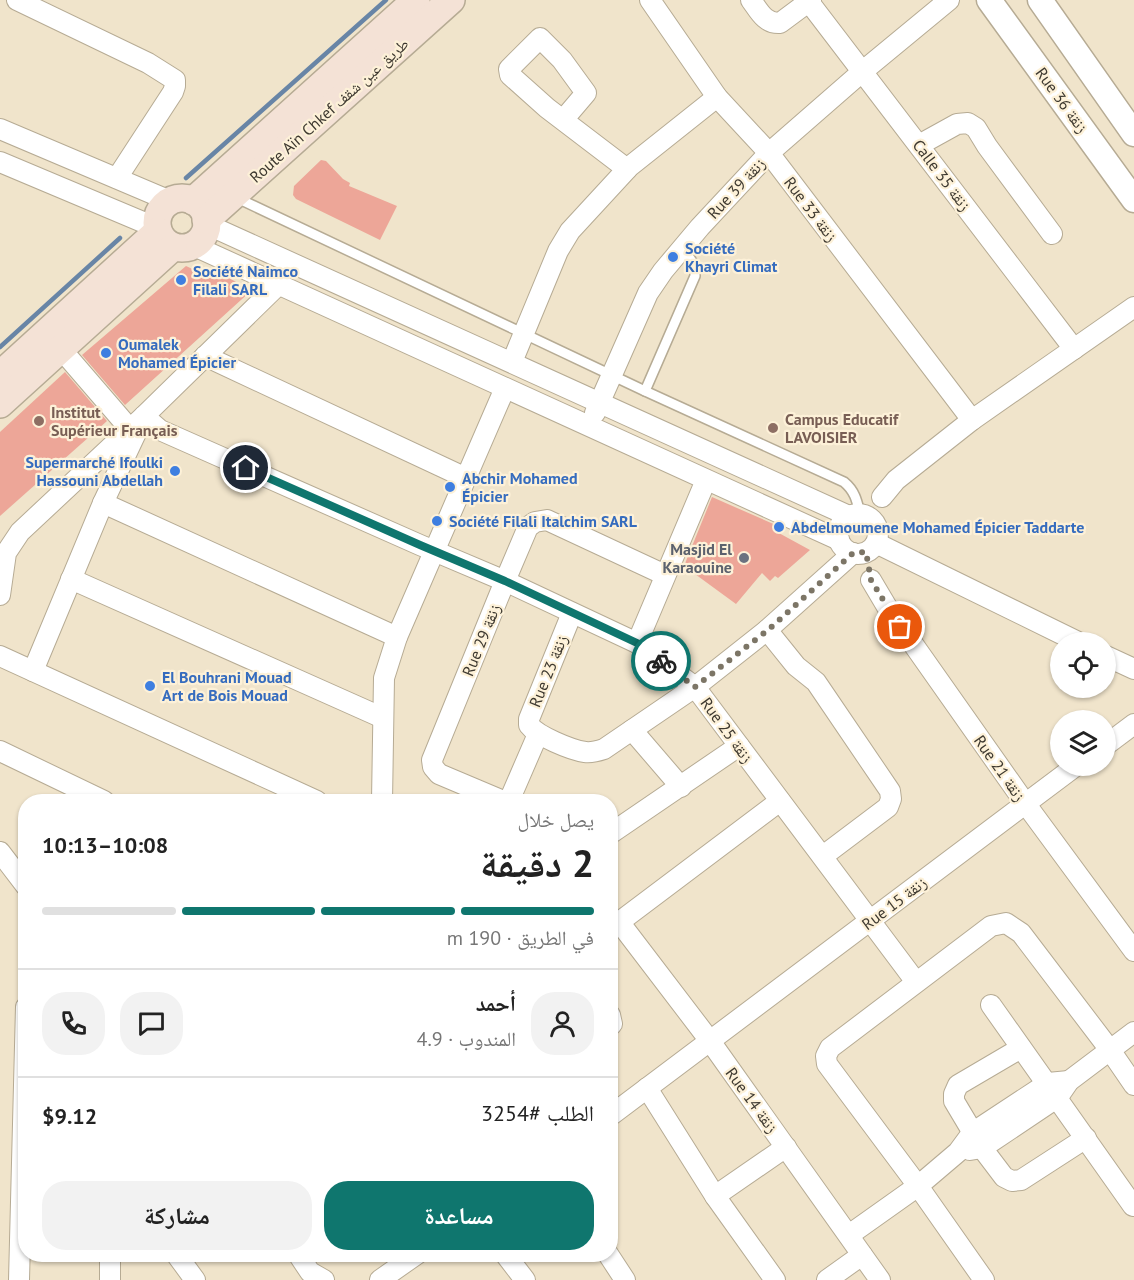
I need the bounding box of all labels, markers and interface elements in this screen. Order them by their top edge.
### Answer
street label: Route Aïn Chkef طريق عين شقف [245,33,413,187]
street label: Rue 36 زنقة [1032,63,1092,137]
street label: Calle 35 زنقة [909,135,975,215]
street label: Rue 39 زنقة [703,153,769,223]
street label: Rue 33 زنقة [780,173,842,245]
place label: Société Khayri Climat [685,238,778,276]
marker: Société Khayri Climat [666,250,680,264]
place label: Société Naimco Filali SARL [193,261,298,299]
marker: Société Naimco Filali SARL [174,273,188,287]
place label: Oumalek Mohamed Épicier [118,334,236,372]
marker: Oumalek Mohamed Épicier [99,346,113,360]
place label: Institut Supérieur Français [51,402,178,440]
place label: Campus Educatif LAVOISIER [785,409,899,447]
marker: Institut Supérieur Français [32,414,46,428]
marker: Campus Educatif LAVOISIER [766,421,780,435]
pin [220,442,271,493]
icon: home [229,451,262,484]
place label: Supermarché Ifoulki Hassouni Abdellah [26,452,163,490]
marker: Supermarché Ifoulki Hassouni Abdellah [168,464,182,478]
place label: Abchir Mohamed Épicier [462,468,578,506]
marker: Abchir Mohamed Épicier [443,480,457,494]
place label: Société Filali Italchim SARL [449,511,638,531]
marker: Société Filali Italchim SARL [430,514,444,528]
place label: Abdelmoumene Mohamed Épicier Taddarte [791,517,1084,537]
marker: Abdelmoumene Mohamed Épicier Taddarte [772,520,786,534]
place label: Masjid El Karaouine [663,539,732,577]
marker: Masjid El Karaouine [737,551,751,565]
street label: Rue 29 زنقة [457,601,505,679]
pin [874,601,925,652]
icon: bag [883,610,916,643]
courier [631,631,691,691]
street label: Rue 23 زنقة [524,632,572,710]
map controls [1050,632,1116,776]
button: locate [1050,632,1116,698]
icon: bike [645,645,678,678]
place label: El Bouhrani Mouad Art de Bois Mouad [162,667,292,705]
marker: El Bouhrani Mouad Art de Bois Mouad [143,679,157,693]
street label: Rue 25 زنقة [697,693,757,767]
button: layers [1050,710,1116,776]
street label: Rue 21 زنقة [970,731,1030,805]
text: يصل خلال [518,807,594,833]
text: 10:08–10:13 [42,831,168,859]
text: 2 دقيقة [480,837,594,888]
street label: Rue 15 زنقة [858,872,930,934]
text: في الطريق · 190 m [447,925,594,951]
text: أحمد [476,989,516,1017]
button: phone [42,992,105,1055]
button: chat [120,992,183,1055]
button: person [531,992,594,1055]
text: المندوب · 4.9 [417,1026,516,1052]
street label: Rue 14 زنقة [722,1063,782,1137]
text: الطلب #3254 [481,1099,594,1127]
text: $9.12 [42,1102,97,1130]
button: مشاركة [42,1181,312,1250]
button: مساعدة [324,1181,594,1250]

